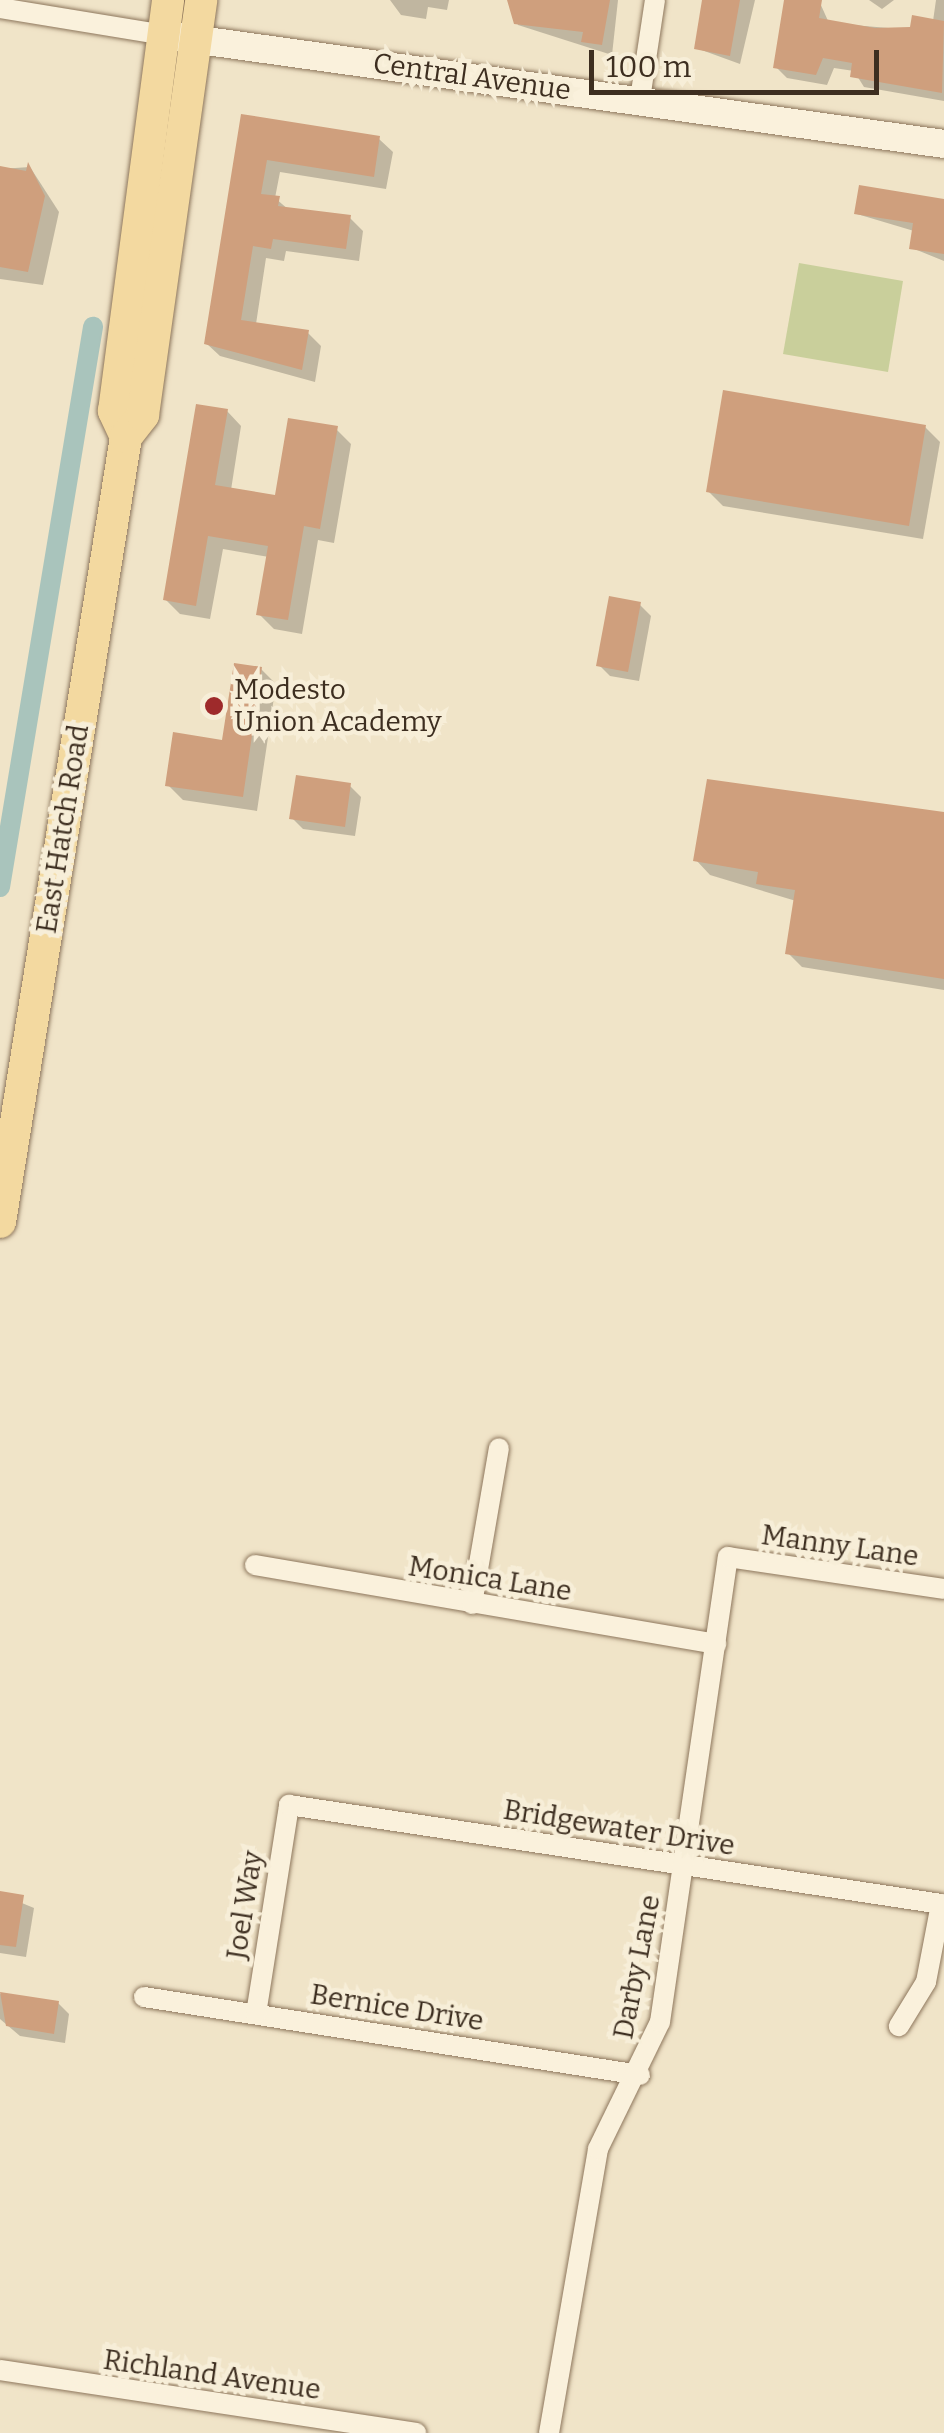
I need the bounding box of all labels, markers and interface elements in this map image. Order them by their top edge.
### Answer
scale bar [594,30,884,92]
street label: Central Avenue [371,46,573,108]
text: 100 m [606,49,691,85]
place label: Modesto Union Academy [234,673,442,739]
marker: Modesto Union Academy [203,695,225,717]
street label: East Hatch Road [30,722,96,936]
street label: Manny Lane [759,1518,921,1574]
street label: Monica Lane [406,1550,574,1608]
street label: Bridgewater Drive [501,1793,737,1863]
street label: Joel Way [220,1848,270,1962]
street label: Darby Lane [607,1892,667,2042]
street label: Bernice Drive [308,1978,486,2038]
street label: Richland Avenue [101,2343,323,2407]

